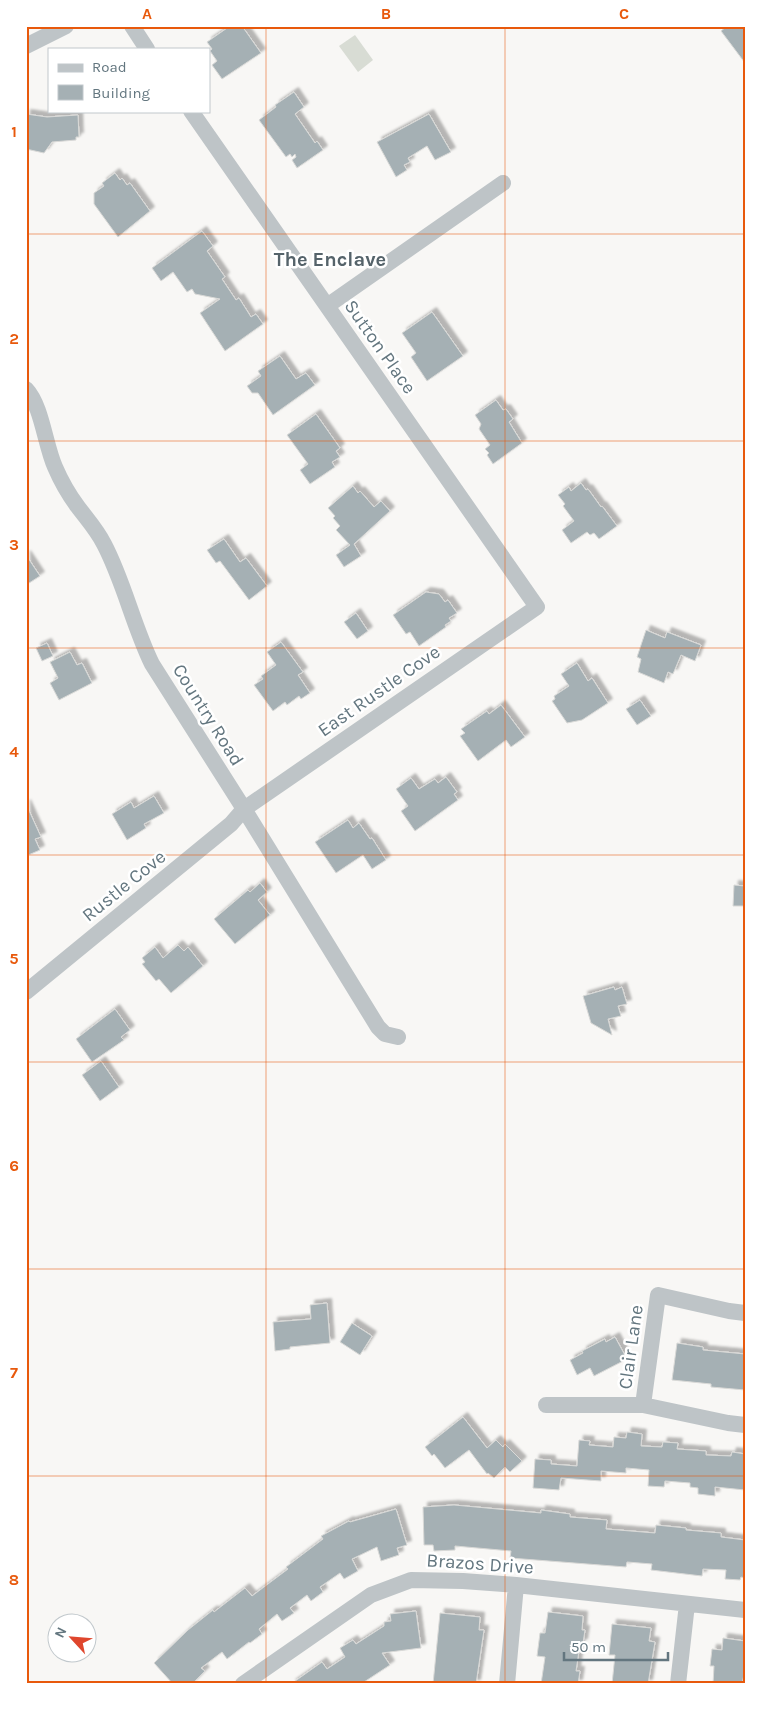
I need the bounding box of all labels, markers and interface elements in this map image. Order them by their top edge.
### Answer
text: A [142,4,152,23]
text: B [381,4,391,23]
text: C [619,4,629,23]
legend [48,48,210,112]
text: Road [92,58,127,76]
text: Building [92,84,150,102]
text: 1 [11,122,17,141]
district label: The Enclave [274,248,386,271]
street label: Sutton Place [340,296,420,398]
text: 2 [9,329,19,348]
text: 3 [9,535,19,554]
street label: East Rustle Cove [314,641,444,741]
street label: Country Road [168,660,248,770]
text: 4 [9,742,19,761]
street label: Rustle Cove [78,846,170,926]
text: 5 [9,949,19,968]
text: 6 [9,1156,19,1175]
street label: Clair Lane [614,1303,648,1391]
text: 7 [10,1363,18,1382]
street label: Brazos Drive [426,1549,534,1579]
text: 8 [9,1570,19,1589]
north arrow [48,1612,98,1662]
text: N [51,1624,71,1641]
scale bar [564,1630,667,1662]
text: 50 m [571,1638,606,1656]

